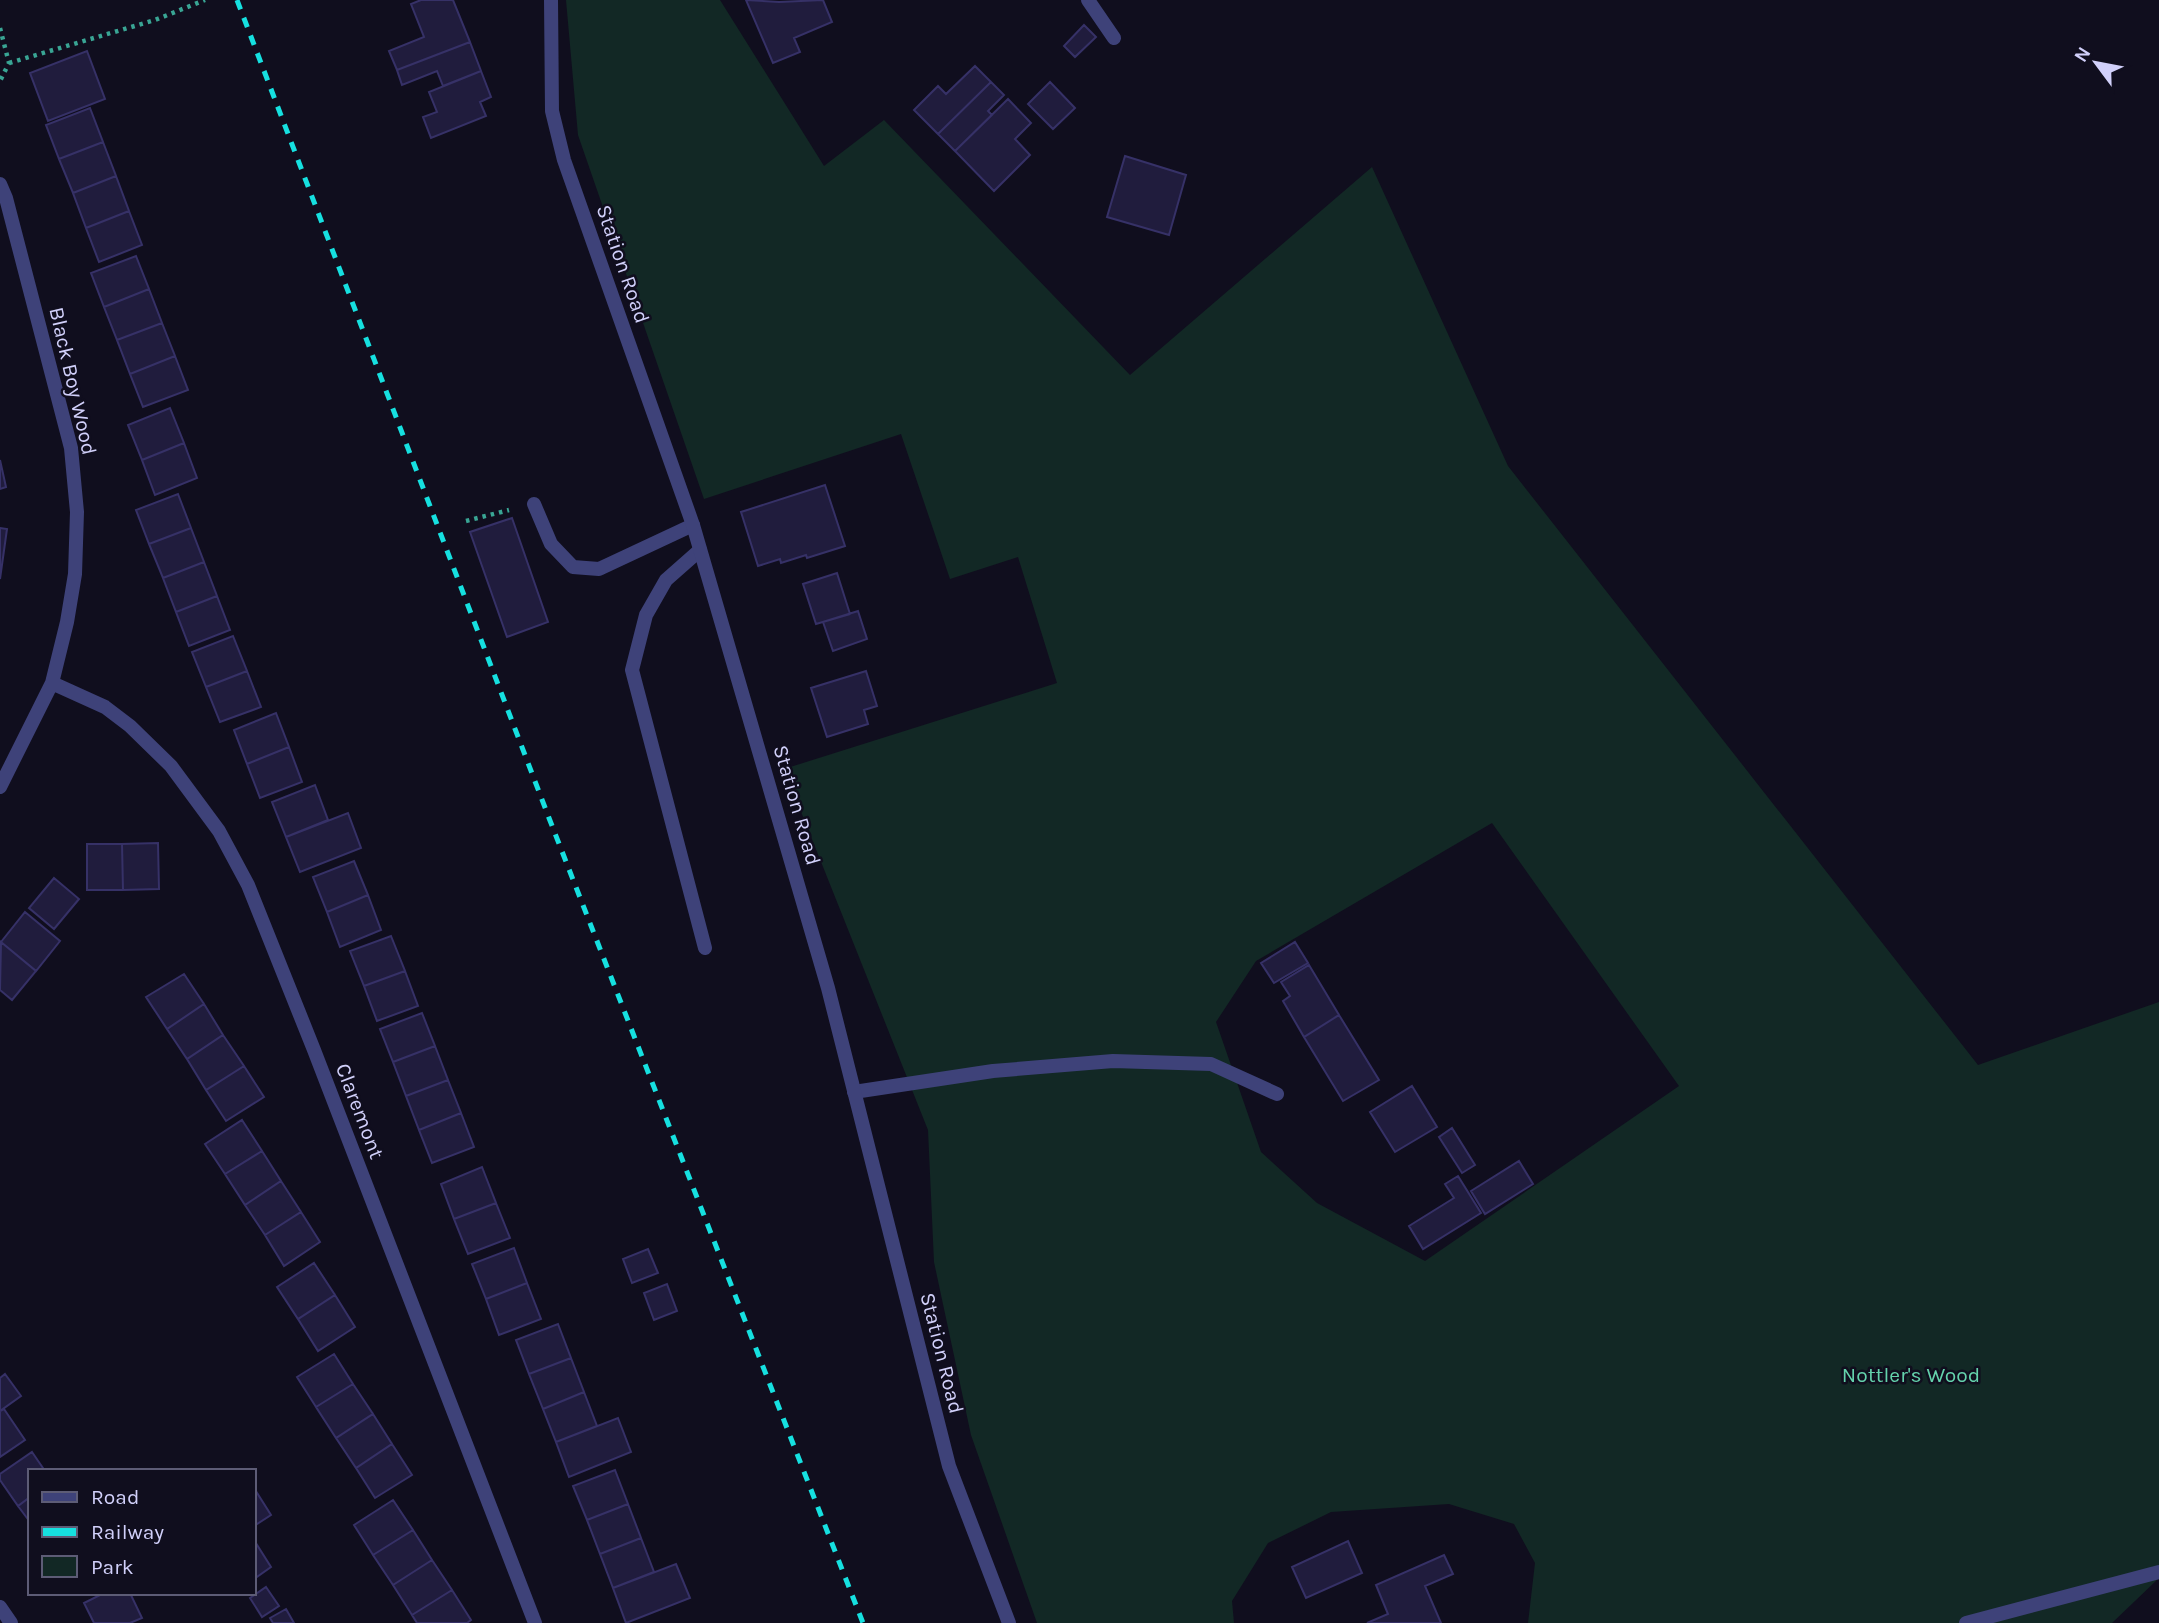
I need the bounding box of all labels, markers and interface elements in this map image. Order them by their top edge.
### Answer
north arrow [2061,28,2131,98]
text: N [2069,43,2095,66]
street label: Station Road [592,202,654,326]
street label: Black Boy Wood [44,305,102,457]
street label: Station Road [768,742,826,868]
street label: Claremont [331,1060,389,1162]
street label: Station Road [915,1290,969,1416]
park label: Nottler's Wood [1842,1363,1980,1387]
legend [28,1469,256,1595]
text: Road [91,1485,139,1509]
text: Railway [91,1520,164,1544]
text: Park [91,1555,134,1579]

